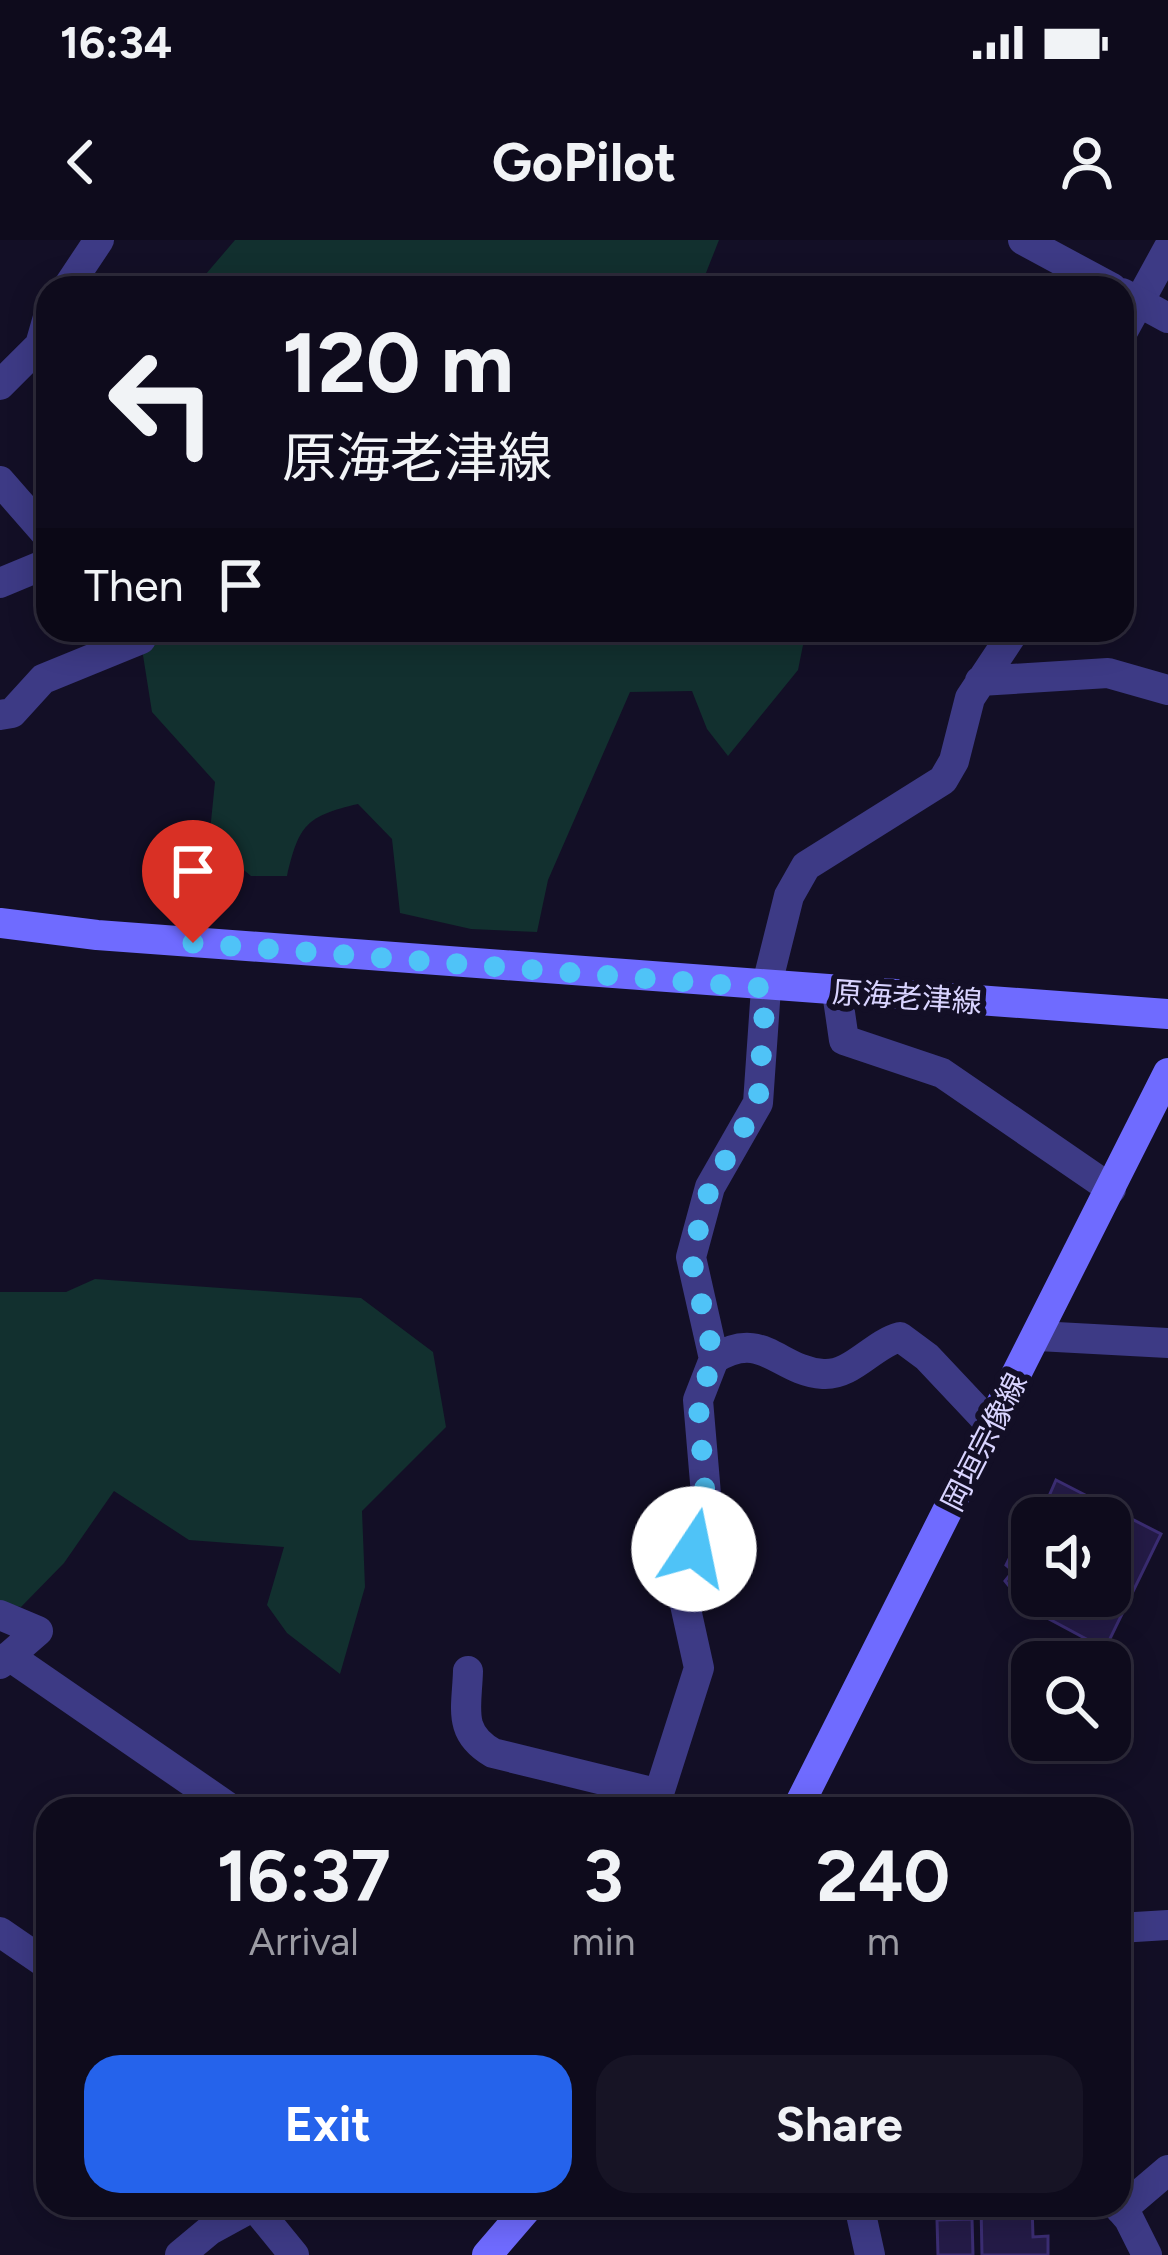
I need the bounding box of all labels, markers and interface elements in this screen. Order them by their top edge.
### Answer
text: 16:34 [60,15,172,69]
icon: back [48,129,114,195]
icon: person [1054,129,1120,195]
text: GoPilot [492,130,676,195]
text: 120 m [282,312,514,413]
icon: left [84,324,240,480]
text: 原海老津線 [282,426,552,491]
icon: arrive [208,552,274,618]
text: Then [84,558,184,612]
pin [142,820,244,943]
icon: arrive [160,838,226,904]
street label: 原海老津線 [831,973,983,1021]
street label: 岡垣宗像線 [933,1367,1035,1517]
position arrow [631,1486,757,1612]
map controls [1011,1497,1131,1761]
button: sound [1011,1497,1131,1617]
button: search [1011,1641,1131,1761]
text: 16:37 [217,1833,391,1919]
text: 3 [583,1833,624,1919]
text: 240 [816,1833,950,1919]
text: Arrival [249,1918,359,1965]
text: min [571,1918,635,1965]
text: m [867,1918,900,1965]
button: Exit [84,2055,572,2193]
button: Share [596,2055,1083,2193]

